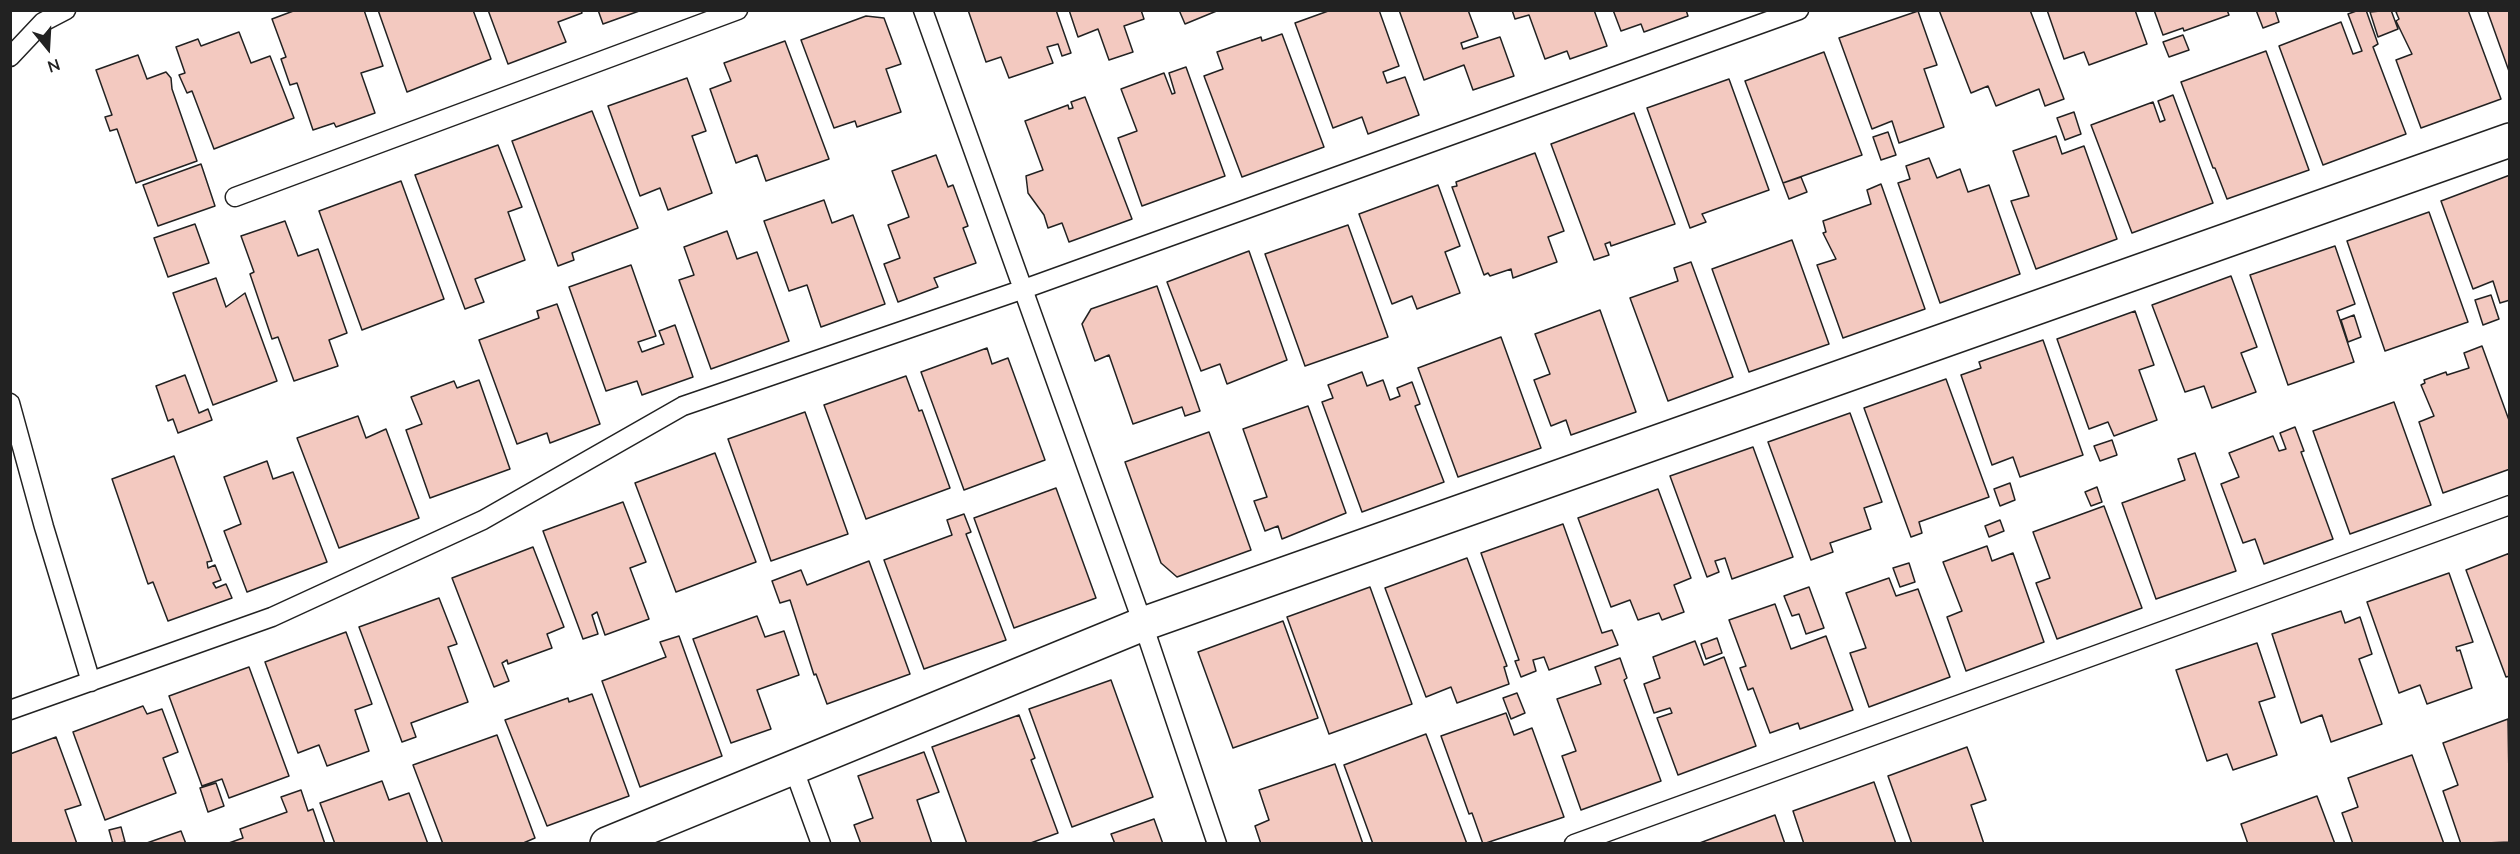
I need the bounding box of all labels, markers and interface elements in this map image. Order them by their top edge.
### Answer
north arrow [18,18,78,78]
text: N [44,53,63,77]

